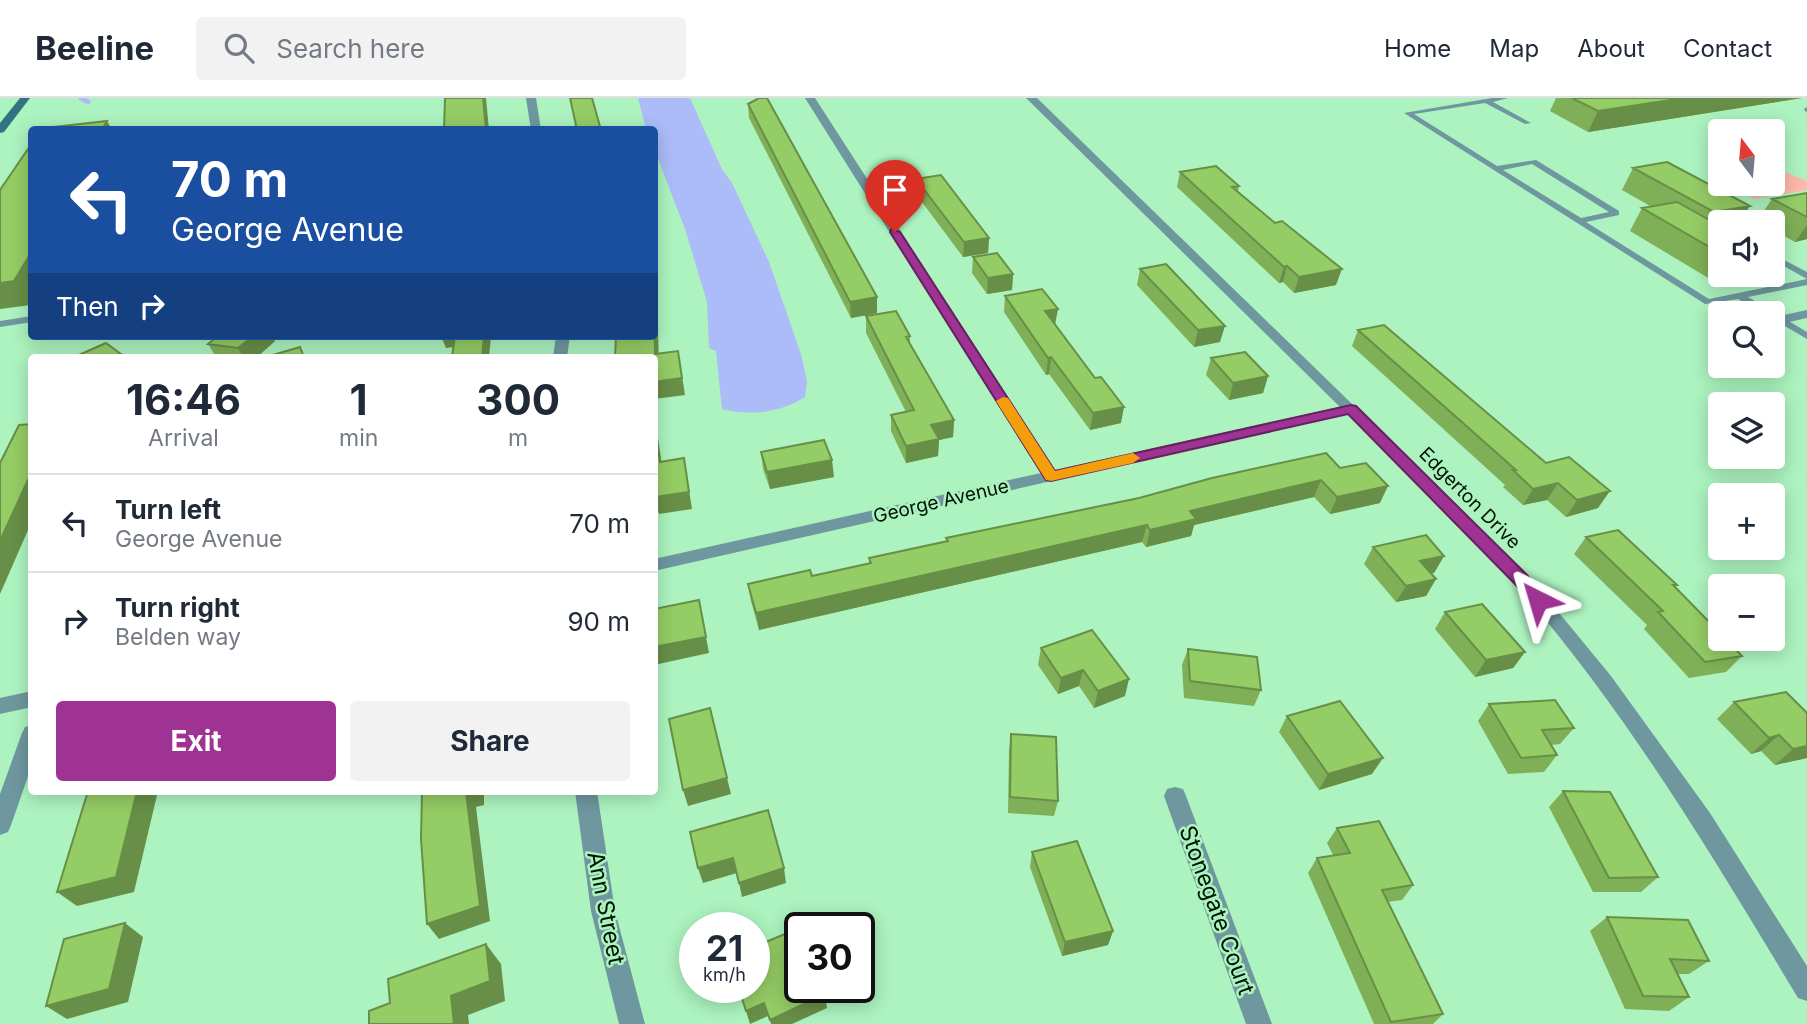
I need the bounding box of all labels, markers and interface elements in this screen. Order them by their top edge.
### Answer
search box [196,17,686,80]
text: Beeline [35,28,154,68]
icon: search [220,29,258,67]
text: Search here [276,33,425,64]
text: Home [1384,34,1451,63]
text: Map [1489,34,1539,63]
text: About [1577,34,1645,63]
text: Contact [1683,34,1772,63]
north arrow [1708,119,1785,196]
map controls [1708,119,1785,651]
text: 70 m [171,150,288,209]
icon: left [56,154,147,245]
pin [865,160,925,232]
icon: arrive [876,171,914,209]
text: George Avenue [171,210,404,249]
button: sound [1708,210,1785,287]
icon: right [133,287,171,325]
text: Then [56,291,119,322]
button: search [1708,301,1785,378]
text: 16:46 [126,374,241,425]
text: 1 [350,374,368,425]
text: 300 [476,374,560,425]
button: layers [1708,392,1785,469]
text: Arrival [148,424,219,452]
text: min [339,424,378,452]
text: m [508,424,528,452]
street label: Edgerton Drive [1414,442,1526,554]
street label: George Avenue [871,474,1011,528]
button: + [1708,483,1785,560]
text: Turn left [115,494,221,525]
icon: left [56,504,94,542]
text: 70 m [569,508,630,539]
text: George Avenue [115,525,282,553]
position arrow [1501,563,1575,637]
button: − [1708,574,1785,651]
text: Turn right [115,592,240,623]
icon: right [56,602,94,640]
text: 90 m [567,606,630,637]
text: Belden way [115,623,241,651]
button: Exit [56,701,336,781]
button: Share [350,701,630,781]
street label: Stonegate Court [1173,822,1261,999]
street label: Ann Street [581,849,631,967]
speed limit sign: 30 [784,912,875,1003]
text: 21 [706,927,743,969]
text: km/h [703,964,746,985]

